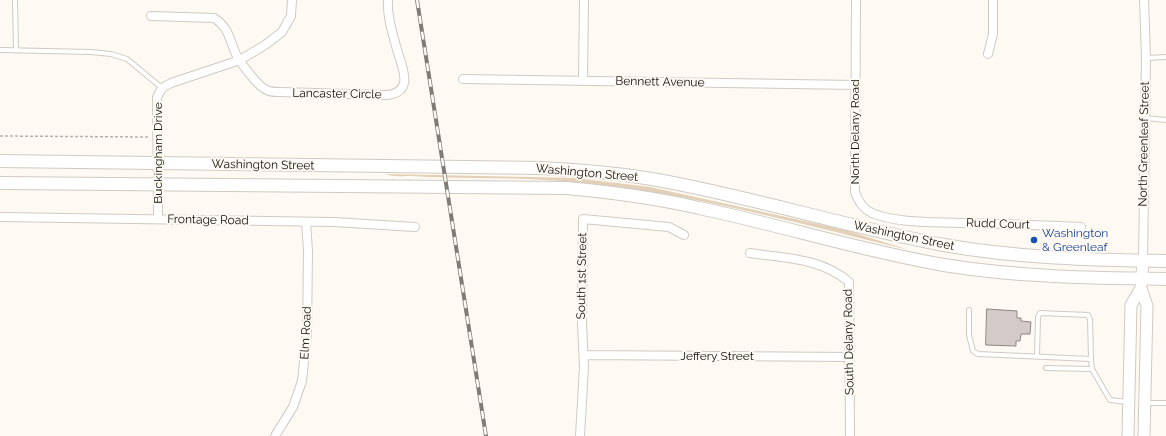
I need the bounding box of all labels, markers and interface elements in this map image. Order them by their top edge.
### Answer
street label: Bennett Avenue [615,74,705,90]
street label: North Delany Road [848,79,862,185]
street label: North Greenleaf Street [1136,81,1152,207]
street label: Lancaster Circle [292,86,382,102]
street label: Buckingham Drive [151,102,165,204]
street label: Washington Street [212,157,314,173]
street label: Washington Street [535,161,639,185]
street label: Frontage Road [167,212,249,228]
street label: Rudd Court [966,216,1030,232]
street label: Washington Street [852,218,956,254]
place label: Washington & Greenleaf [1042,226,1108,254]
street label: South 1st Street [574,232,590,320]
marker: Washington & Greenleaf [1029,235,1039,245]
street label: South Delany Road [841,289,857,395]
street label: Elm Road [297,306,315,360]
street label: Jeffery Street [680,349,754,363]

